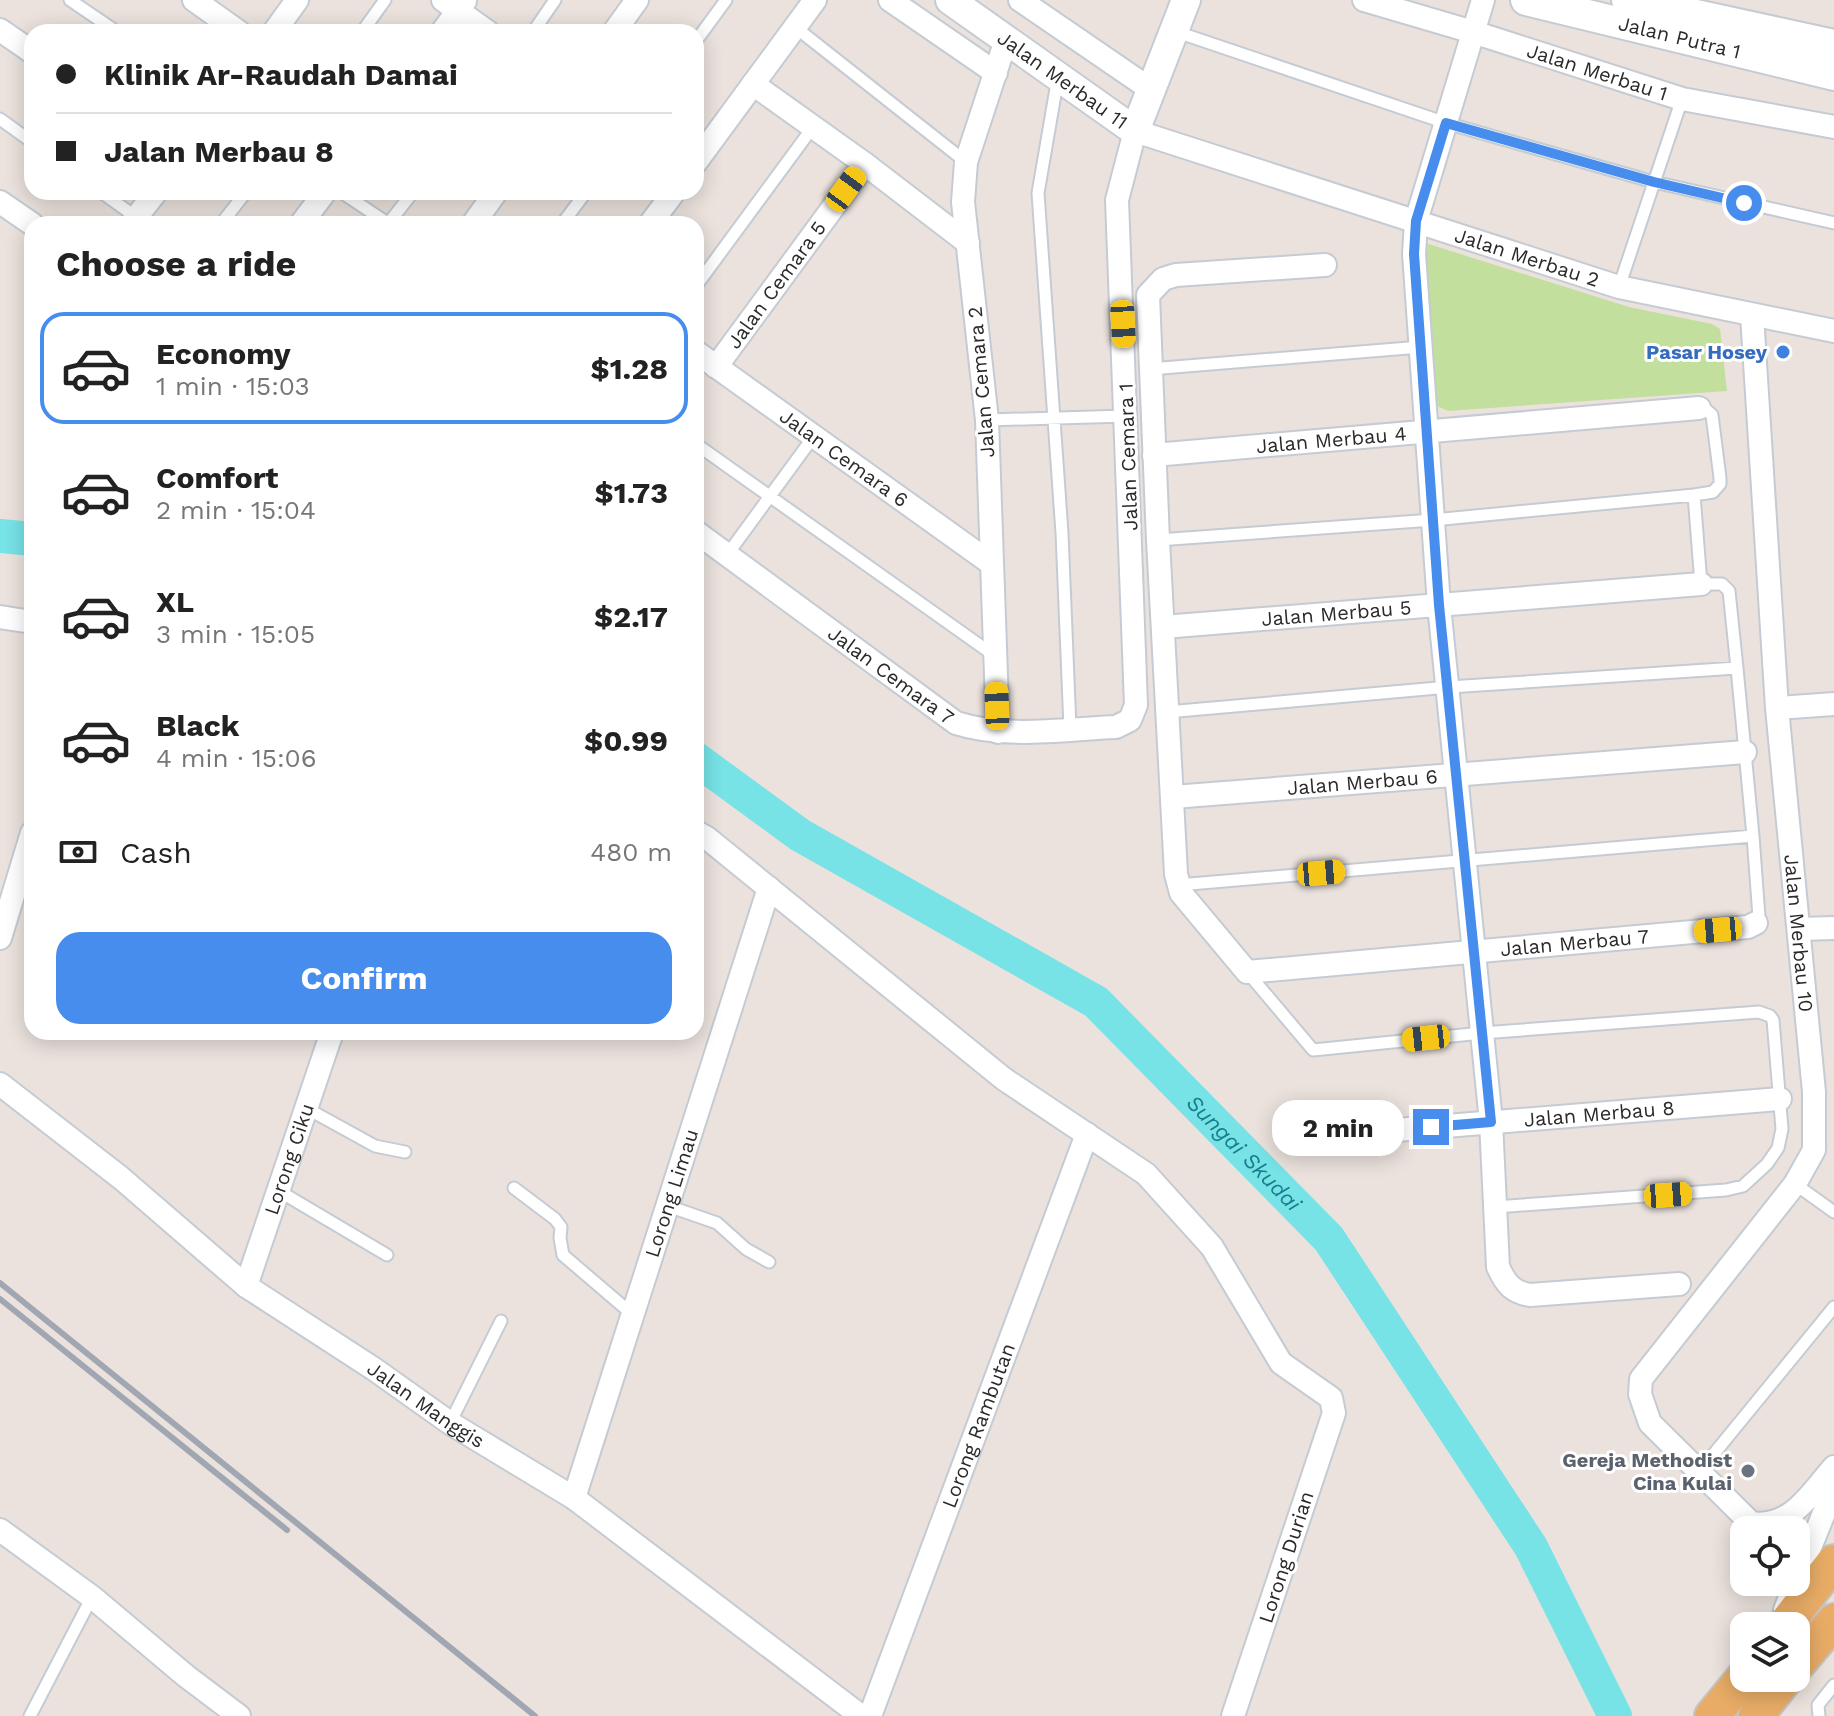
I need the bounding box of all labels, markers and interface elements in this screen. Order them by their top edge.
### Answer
street label: Jalan Putra 1 [1616,11,1743,64]
street label: Jalan Merbau 11 [993,25,1132,134]
street label: Jalan Merbau 1 [1524,38,1670,106]
text: Klinik Ar-Raudah Damai [104,57,458,92]
text: Jalan Merbau 8 [104,134,334,169]
car [822,163,870,215]
route start [1726,185,1762,221]
street label: Jalan Cemara 5 [722,216,831,353]
street label: Jalan Merbau 2 [1452,223,1602,292]
text: Choose a ride [56,243,296,285]
car [1110,299,1136,349]
street label: Jalan Cemara 2 [962,305,1000,459]
icon: car [60,332,132,404]
text: Economy [156,336,291,371]
place label: Pasar Hosey [1646,340,1768,364]
marker: Pasar Hosey [1774,343,1792,361]
text: $1.28 [590,351,668,386]
text: 1 min · 15:03 [156,371,310,401]
street label: Jalan Cemara 1 [1113,383,1143,531]
street label: Jalan Cemara 6 [775,404,913,512]
street label: Jalan Merbau 4 [1255,421,1408,458]
icon: car [60,456,132,528]
text: Comfort [156,460,278,495]
text: $1.73 [594,475,668,510]
text: 2 min · 15:04 [156,495,316,525]
icon: car [60,580,132,652]
text: XL [156,584,194,619]
street label: Jalan Merbau 5 [1261,595,1412,631]
text: $2.17 [594,599,668,634]
text: 3 min · 15:05 [156,619,315,649]
street label: Jalan Cemara 7 [823,621,959,730]
car [984,682,1010,730]
icon: car [60,704,132,776]
text: Black [156,708,240,743]
text: $0.99 [584,723,668,758]
text: 4 min · 15:06 [156,743,317,773]
street label: Jalan Merbau 6 [1286,764,1439,800]
icon: cash [56,830,100,874]
text: Cash [120,835,192,870]
text: 480 m [590,837,672,867]
street label: Jalan Merbau 10 [1779,853,1818,1013]
car [1296,859,1346,887]
car [1693,916,1743,944]
street label: Jalan Merbau 7 [1499,924,1650,961]
button: Confirm [56,932,672,1024]
car [1401,1024,1451,1052]
water label: Sungai Skudai [1182,1090,1307,1217]
street label: Jalan Merbau 8 [1523,1096,1675,1132]
callout: 2 min [1271,1099,1403,1155]
street label: Lorong Ciku [259,1100,319,1218]
route end [1413,1109,1449,1145]
text: 2 min [1302,1113,1374,1143]
street label: Lorong Limau [640,1126,703,1260]
car [1643,1181,1693,1209]
street label: Lorong Rambutan [937,1340,1020,1511]
street label: Jalan Manggis [363,1356,489,1453]
place label: Gereja Methodist Cina Kulai [1562,1448,1732,1495]
marker: Gereja Methodist Cina Kulai [1739,1462,1757,1480]
street label: Lorong Durian [1253,1488,1319,1626]
map controls [1730,1516,1810,1692]
button: locate [1730,1516,1810,1596]
button: layers [1730,1612,1810,1692]

